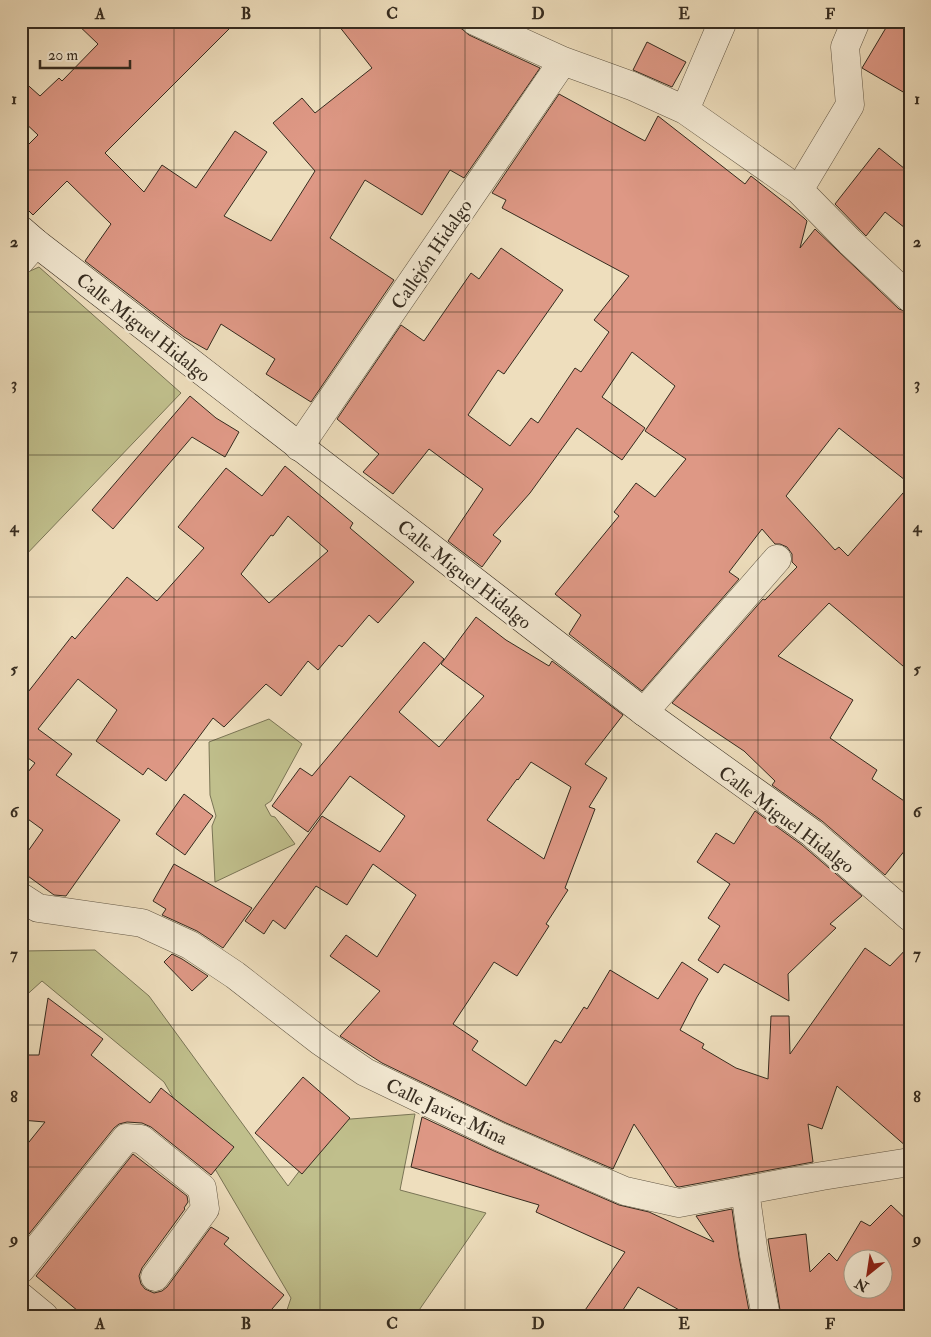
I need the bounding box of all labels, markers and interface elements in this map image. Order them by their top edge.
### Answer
text: A [94,4,106,24]
text: B [241,4,251,24]
text: C [386,4,398,24]
text: D [531,4,545,24]
text: E [678,4,690,24]
text: F [825,4,835,24]
scale bar [40,38,130,70]
text: 20 m [48,46,78,65]
text: 1 [11,89,17,109]
text: 1 [914,89,920,109]
street label: Callejón Hidalgo [386,195,477,314]
text: 2 [10,232,18,252]
text: 2 [913,232,921,252]
street label: Calle Miguel Hidalgo [71,268,215,388]
text: 3 [11,374,17,394]
text: 3 [914,374,920,394]
street label: Calle Miguel Hidalgo [392,515,536,635]
text: 4 [9,517,20,537]
text: 4 [912,517,923,537]
text: 5 [10,659,18,679]
text: 5 [913,659,921,679]
street label: Calle Miguel Hidalgo [714,761,859,879]
text: 6 [10,802,20,822]
text: 6 [913,802,923,822]
text: 7 [10,944,18,964]
text: 7 [913,944,921,964]
street label: Calle Javier Mina [382,1073,511,1151]
text: 8 [10,1087,18,1107]
text: 8 [913,1087,921,1107]
text: 9 [8,1229,18,1249]
text: 9 [911,1229,921,1249]
north arrow [844,1250,894,1300]
text: N [852,1274,872,1296]
text: A [94,1314,106,1334]
text: B [241,1314,251,1334]
text: C [386,1314,398,1334]
text: D [531,1314,545,1334]
text: E [678,1314,690,1334]
text: F [825,1314,835,1334]

